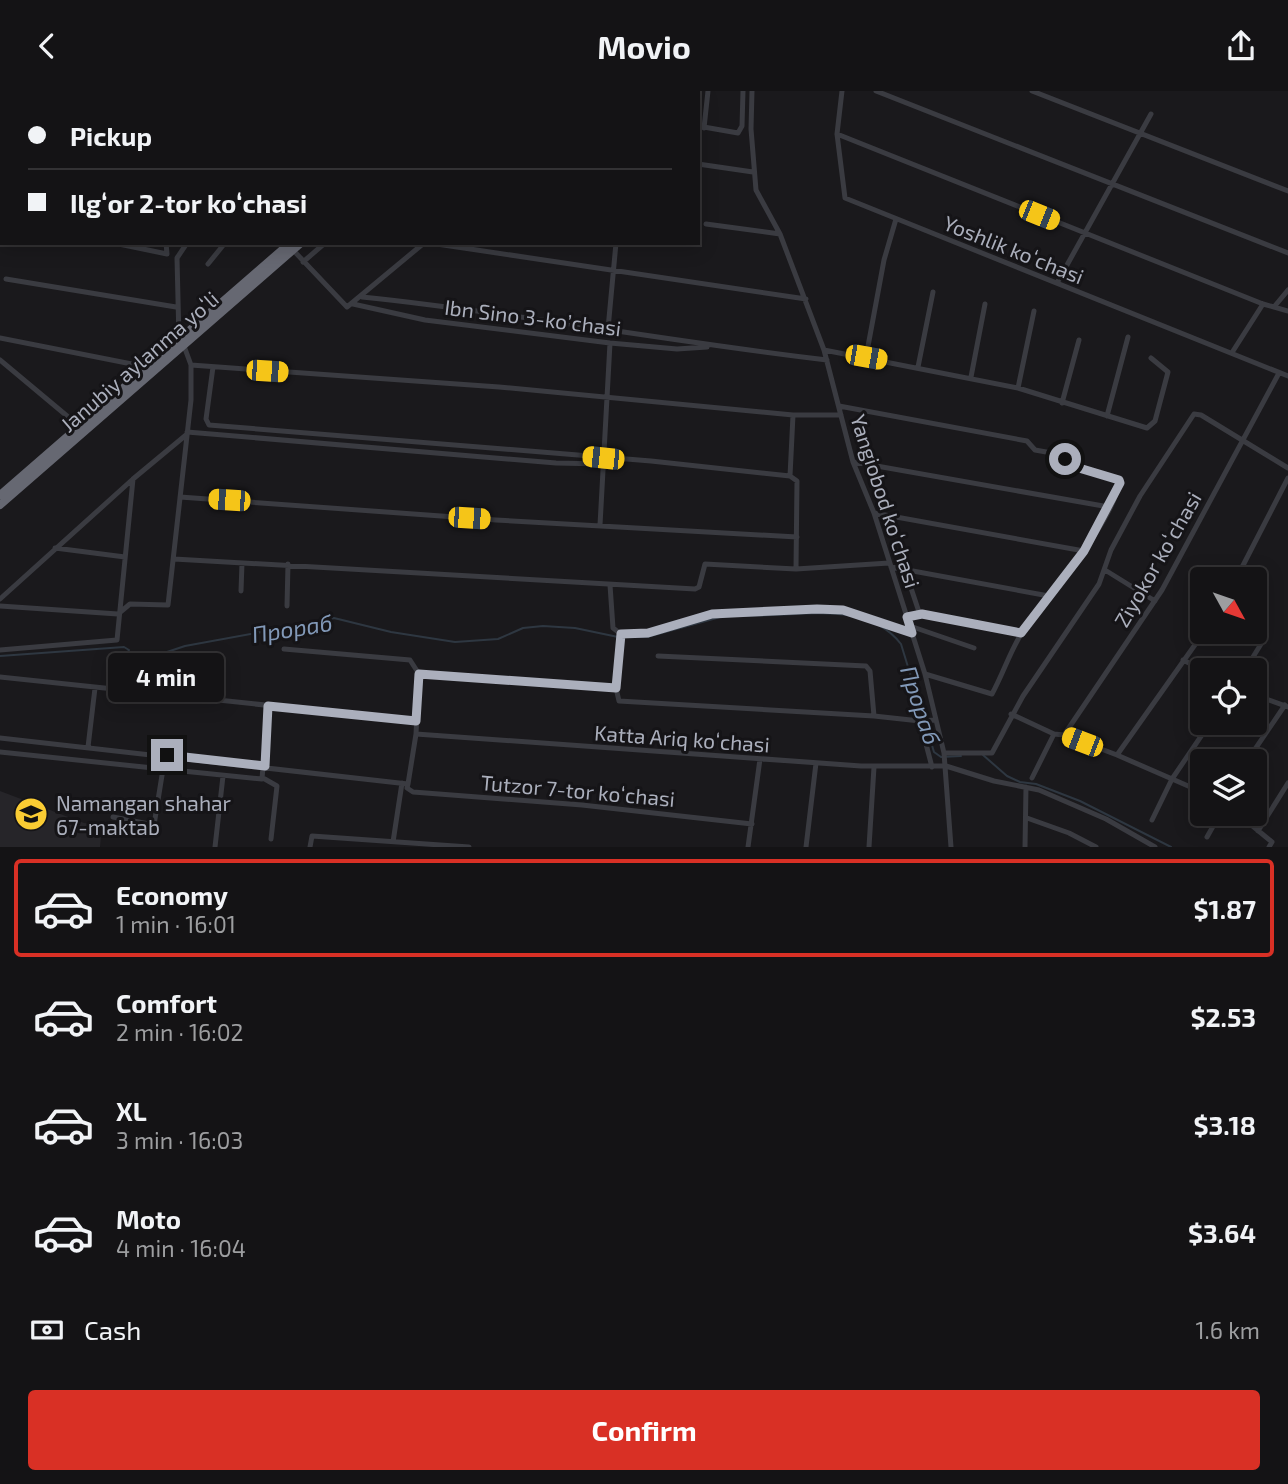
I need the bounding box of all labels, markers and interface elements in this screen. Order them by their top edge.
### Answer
icon: back [28,27,66,65]
text: Movio [597,27,691,65]
icon: share [1222,27,1260,65]
text: Pickup [70,120,152,151]
text: Ilgʻor 2-tor koʻchasi [70,187,307,218]
car [1016,197,1063,233]
street label: Yoshlik koʻchasi [940,210,1088,288]
street label: Janubiy aylanma yoʻli [55,286,223,436]
street label: Ibn Sino 3-koʼchasi [443,294,623,340]
car [844,343,889,371]
car [246,359,289,383]
street label: Yangiobod koʻchasi [846,411,926,591]
route start [1049,443,1081,475]
car [582,445,625,471]
street label: Ziyokor koʻchasi [1108,487,1206,631]
car [208,488,251,512]
car [448,506,491,530]
north arrow [1190,567,1267,644]
map controls [1190,567,1267,826]
water label: Прораб [250,608,334,648]
callout: 4 min [109,653,225,703]
button: locate [1190,658,1267,735]
water label: Прораб [895,662,947,748]
text: 4 min [136,663,196,691]
street label: Katta Ariq koʻchasi [593,719,771,757]
car [1059,725,1106,759]
route end [151,739,183,771]
button: layers [1190,749,1267,826]
street label: Tutzor 7-tor koʻchasi [480,769,676,811]
place label: Namangan shahar 67-maktab [56,790,232,839]
school or university icon: Namangan shahar 67-maktab [12,795,50,833]
icon: car [32,877,95,940]
text: Economy [116,879,228,910]
text: $1.87 [1193,893,1256,924]
text: 1 min · 16:01 [116,910,236,938]
icon: car [32,985,95,1048]
text: Comfort [116,987,217,1018]
text: $2.53 [1190,1001,1256,1032]
text: 2 min · 16:02 [116,1018,244,1046]
icon: car [32,1093,95,1156]
text: XL [116,1095,147,1126]
text: $3.18 [1194,1109,1256,1140]
text: 3 min · 16:03 [116,1126,243,1154]
icon: car [32,1201,95,1264]
text: Moto [116,1203,181,1234]
text: $3.64 [1188,1217,1256,1248]
text: 4 min · 16:04 [116,1234,246,1262]
icon: cash [28,1311,66,1349]
text: Cash [84,1314,141,1345]
text: 1.6 km [1195,1316,1260,1344]
button: Confirm [28,1390,1260,1470]

